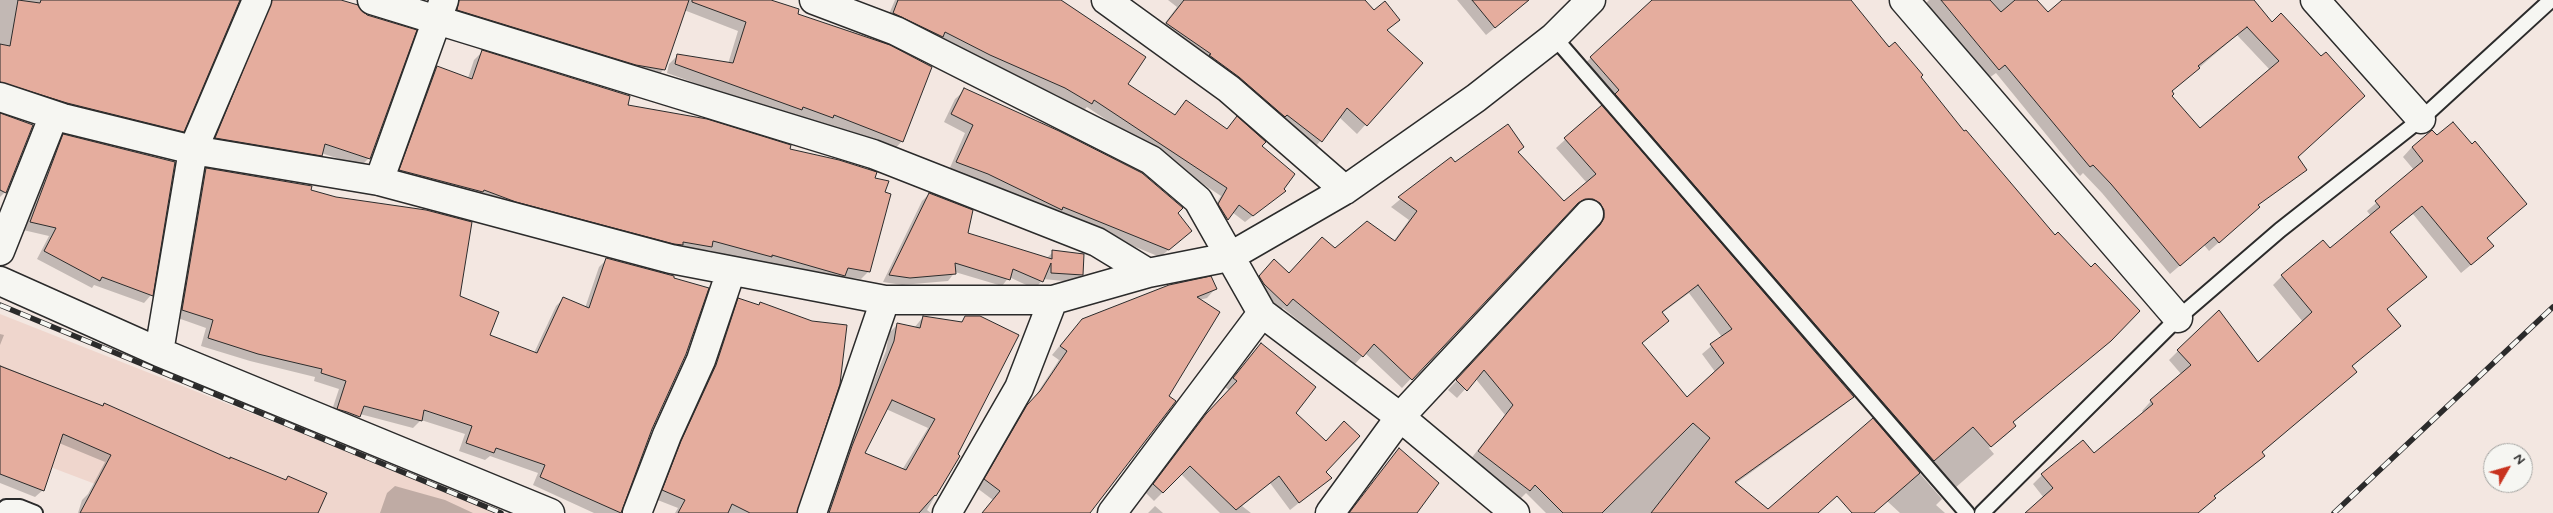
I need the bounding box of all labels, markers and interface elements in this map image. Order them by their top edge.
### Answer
north arrow [2483,443,2533,493]
text: N [2509,450,2529,469]

